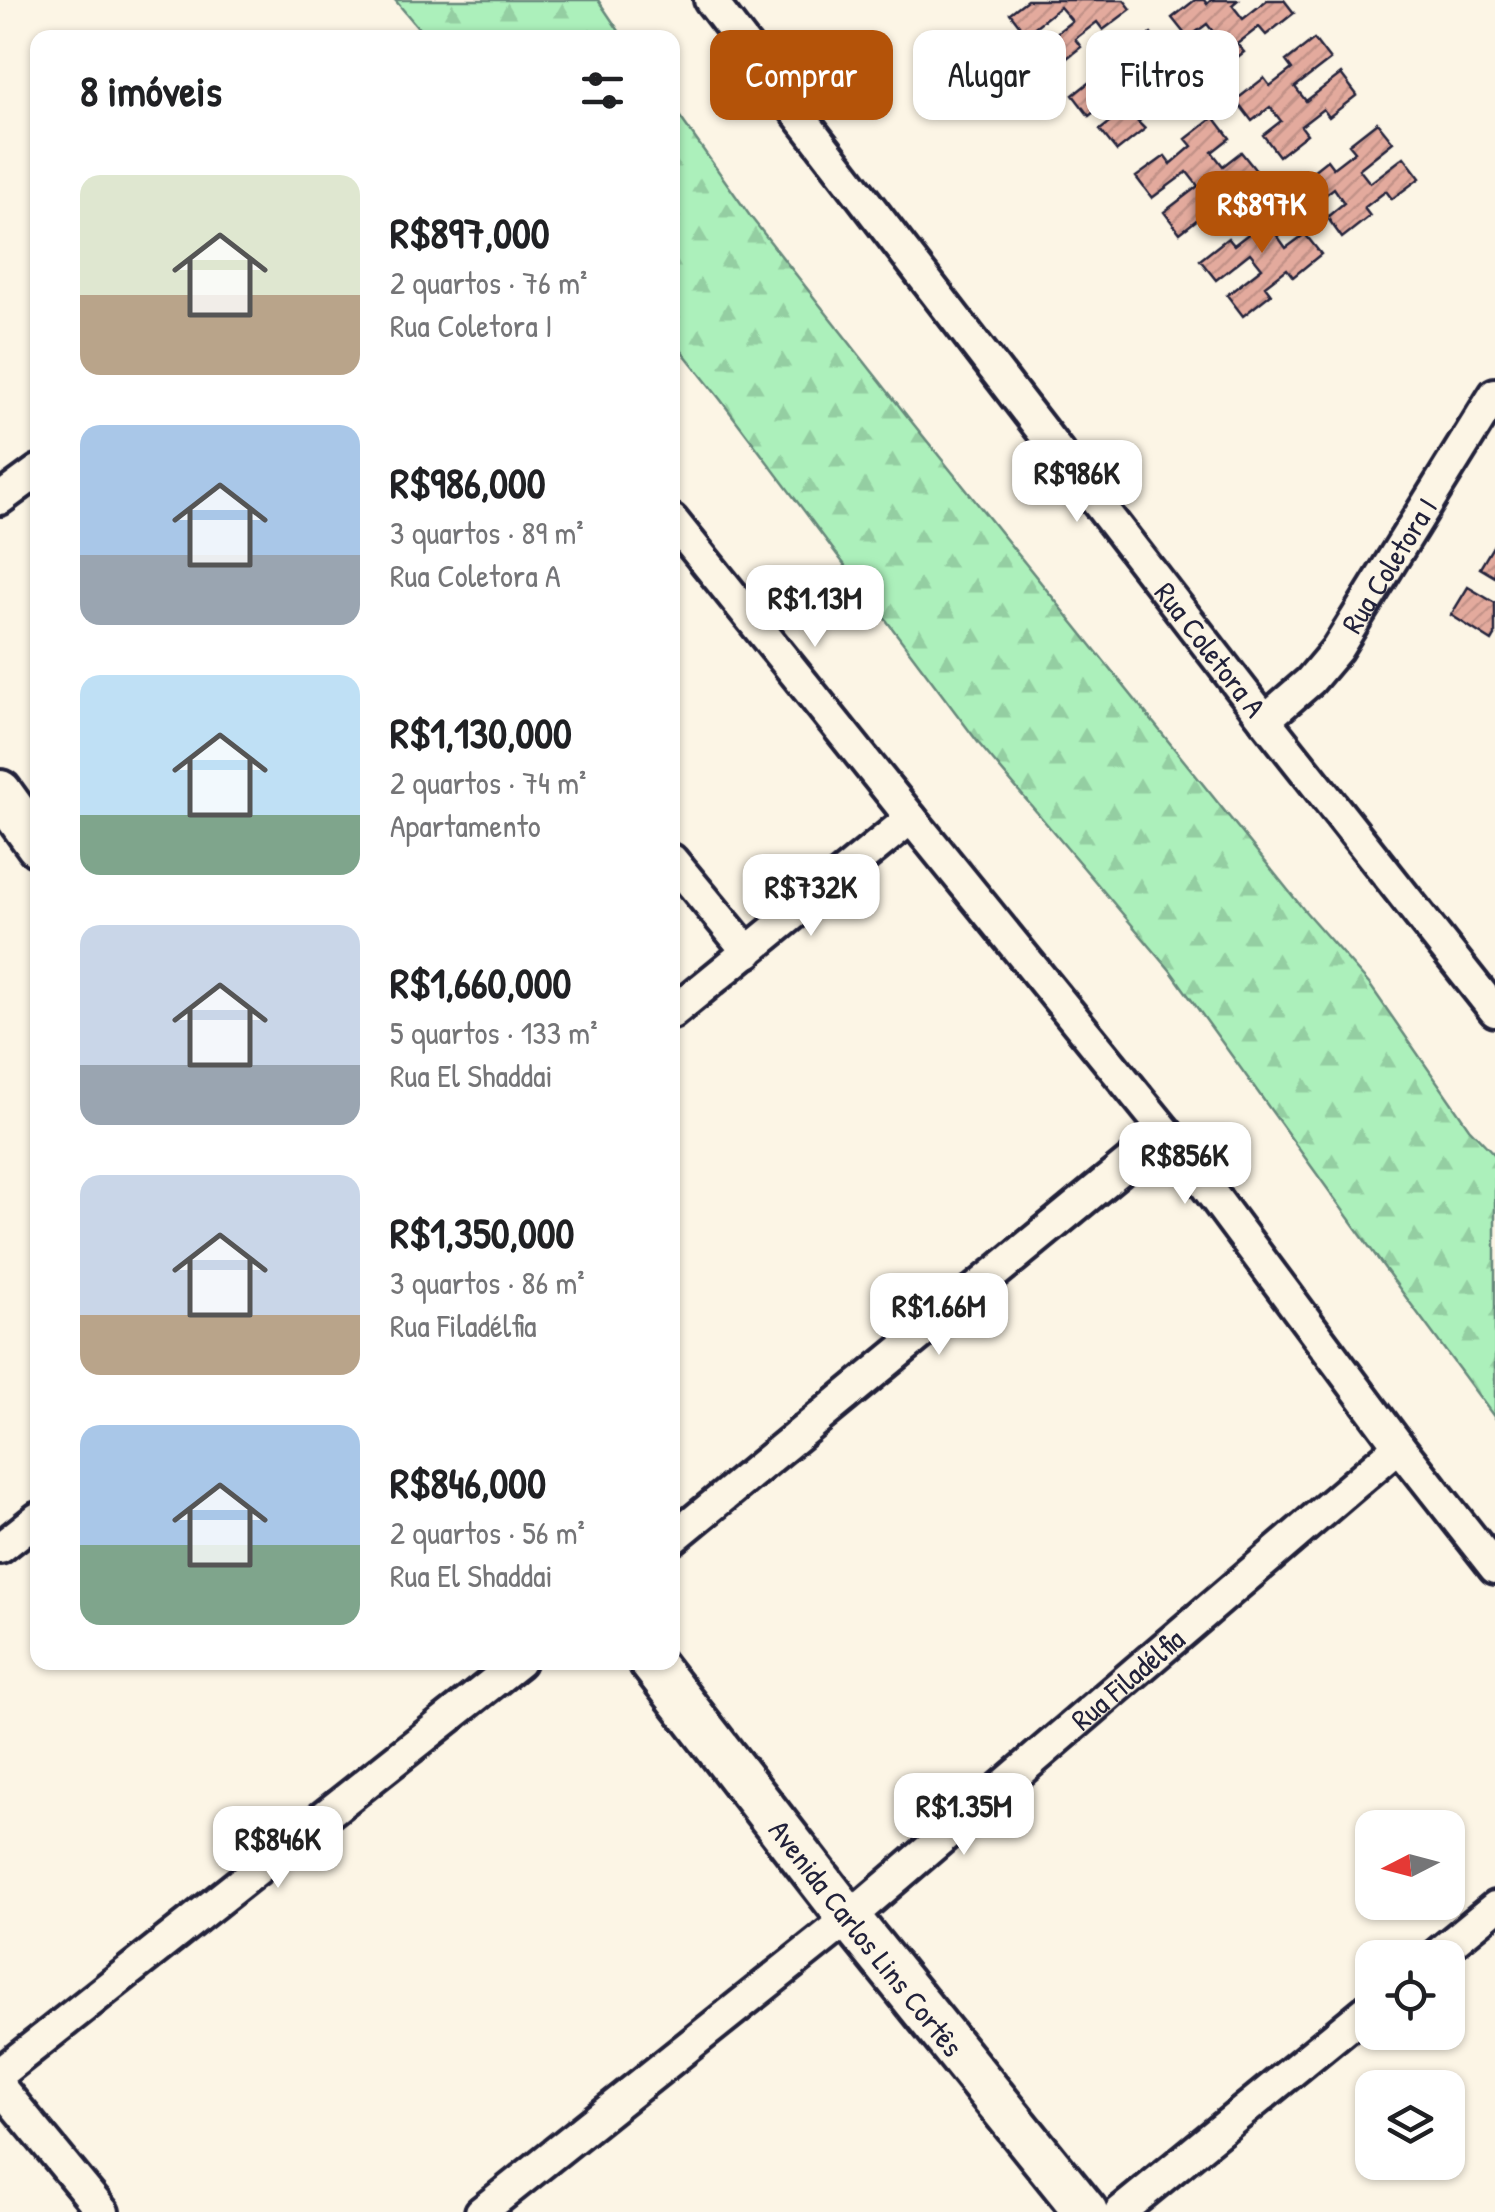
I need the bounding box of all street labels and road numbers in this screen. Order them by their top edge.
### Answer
street label: Rua Coletora I [1332,490,1446,641]
street label: Rua Coletora A [1146,574,1276,725]
street label: Rua Filadélfia [1062,1619,1193,1739]
street label: Avenida Carlos Lins Cortês [760,1811,973,2065]

